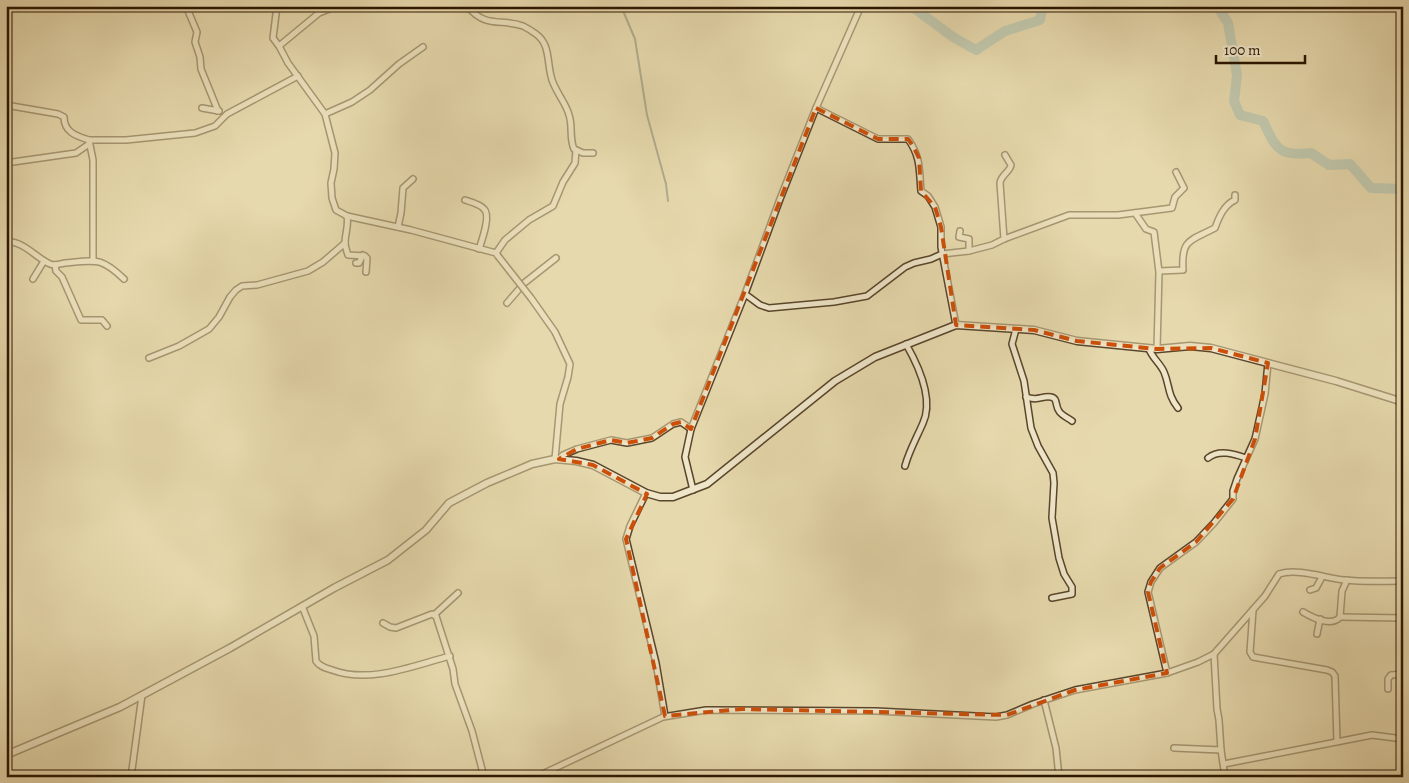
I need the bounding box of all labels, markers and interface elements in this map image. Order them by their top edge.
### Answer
scale bar [1216,32,1305,64]
text: 100 m [1224,40,1261,60]

